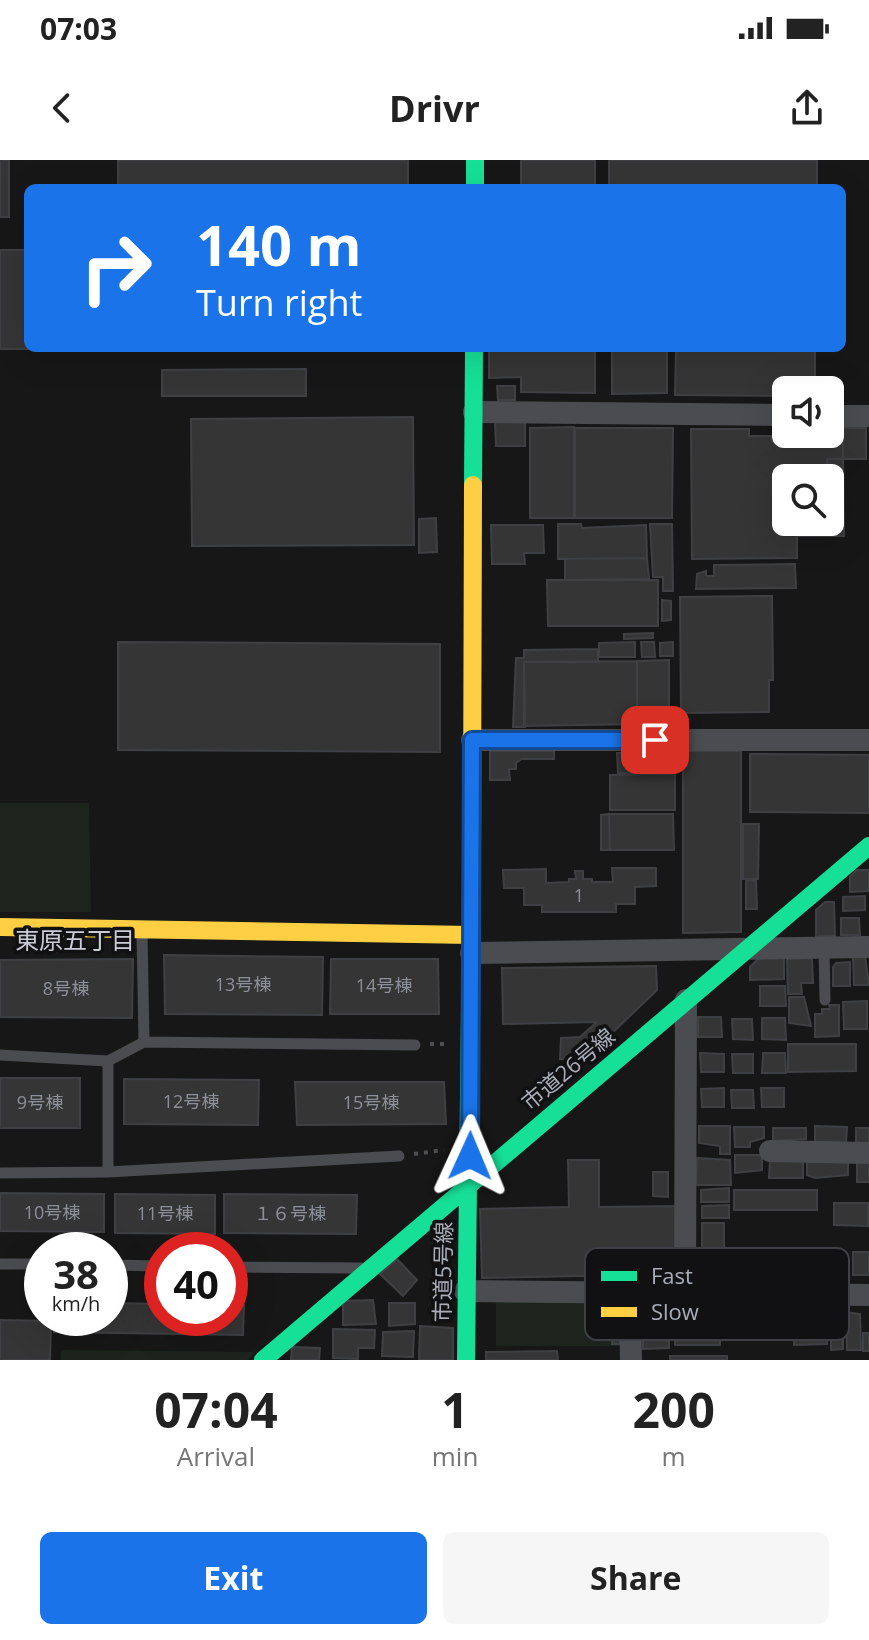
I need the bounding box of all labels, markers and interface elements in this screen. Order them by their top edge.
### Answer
text: 07:03 [40,8,117,49]
text: Drivr [389,84,480,133]
icon: back [40,86,84,130]
icon: share [785,86,829,130]
text: 140 m [196,206,362,282]
icon: right [64,216,168,320]
text: Turn right [196,278,362,327]
map controls [772,376,844,536]
button: sound [772,376,844,448]
button: search [772,464,844,536]
pin [621,706,689,774]
icon: arrive [633,718,677,762]
house number: 1 [574,883,584,907]
district label: 東原五丁目 [15,923,135,956]
house number: 13号棟 [215,972,271,996]
house number: 14号棟 [356,973,412,997]
house number: 8号棟 [43,976,89,1000]
street label: 市道26号線 [514,1020,620,1116]
house number: 12号棟 [163,1089,219,1113]
house number: 9号棟 [17,1090,63,1114]
house number: 15号棟 [343,1090,399,1114]
position arrow [428,1114,512,1198]
house number: 10号棟 [24,1200,80,1224]
house number: 11号棟 [137,1201,193,1225]
house number: １６号棟 [254,1201,326,1225]
street label: 市道5号線 [426,1221,458,1323]
speed limit sign: 40 [144,1232,248,1336]
text: 38 [53,1246,99,1301]
legend [585,1248,849,1340]
text: Fast [651,1260,693,1290]
text: km/h [52,1290,100,1317]
text: Slow [651,1296,699,1326]
text: 07:04 [154,1377,278,1442]
text: 1 [441,1377,469,1442]
text: 200 [632,1377,715,1442]
text: Arrival [177,1438,255,1474]
text: min [432,1438,478,1474]
text: m [662,1438,686,1474]
button: Exit [40,1532,427,1624]
button: Share [443,1532,829,1624]

